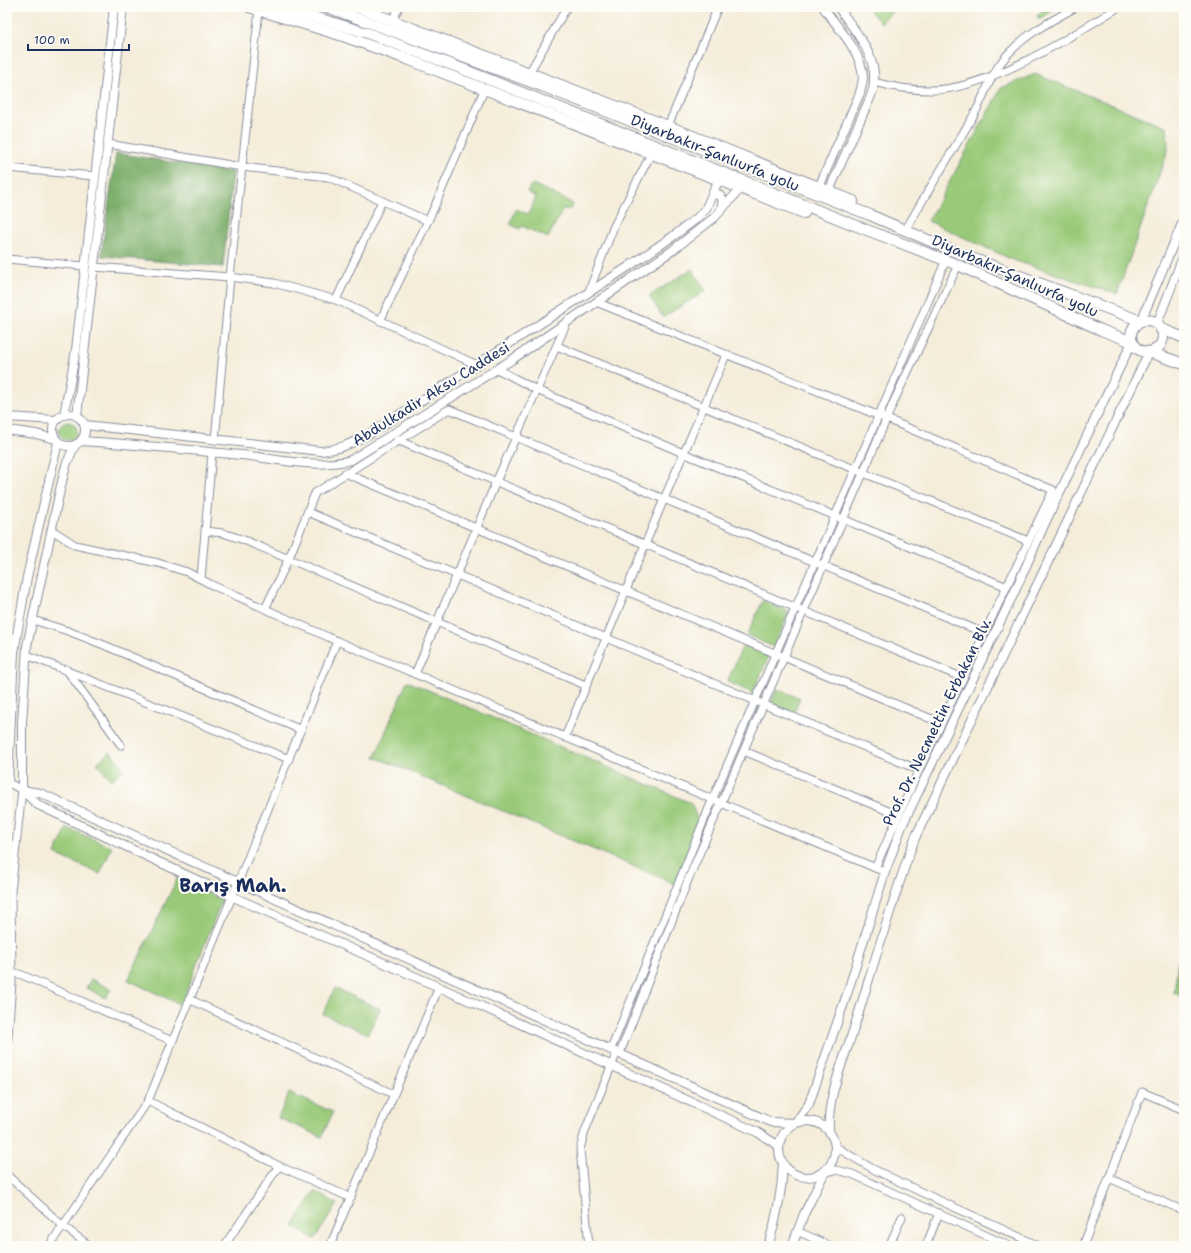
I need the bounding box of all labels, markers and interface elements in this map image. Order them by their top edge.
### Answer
scale bar [28,26,129,52]
text: 100 m [34,32,70,48]
street label: Diyarbakır-Şanlıurfa yolu [628,110,802,196]
street label: Diyarbakır-Şanlıurfa yolu [928,230,1102,322]
street label: Abdulkadir Aksu Caddesi [348,337,514,451]
street label: Prof. Dr. Necmettin Erbakan Blv. [878,615,996,829]
district label: Barış Mah. [179,873,287,898]

